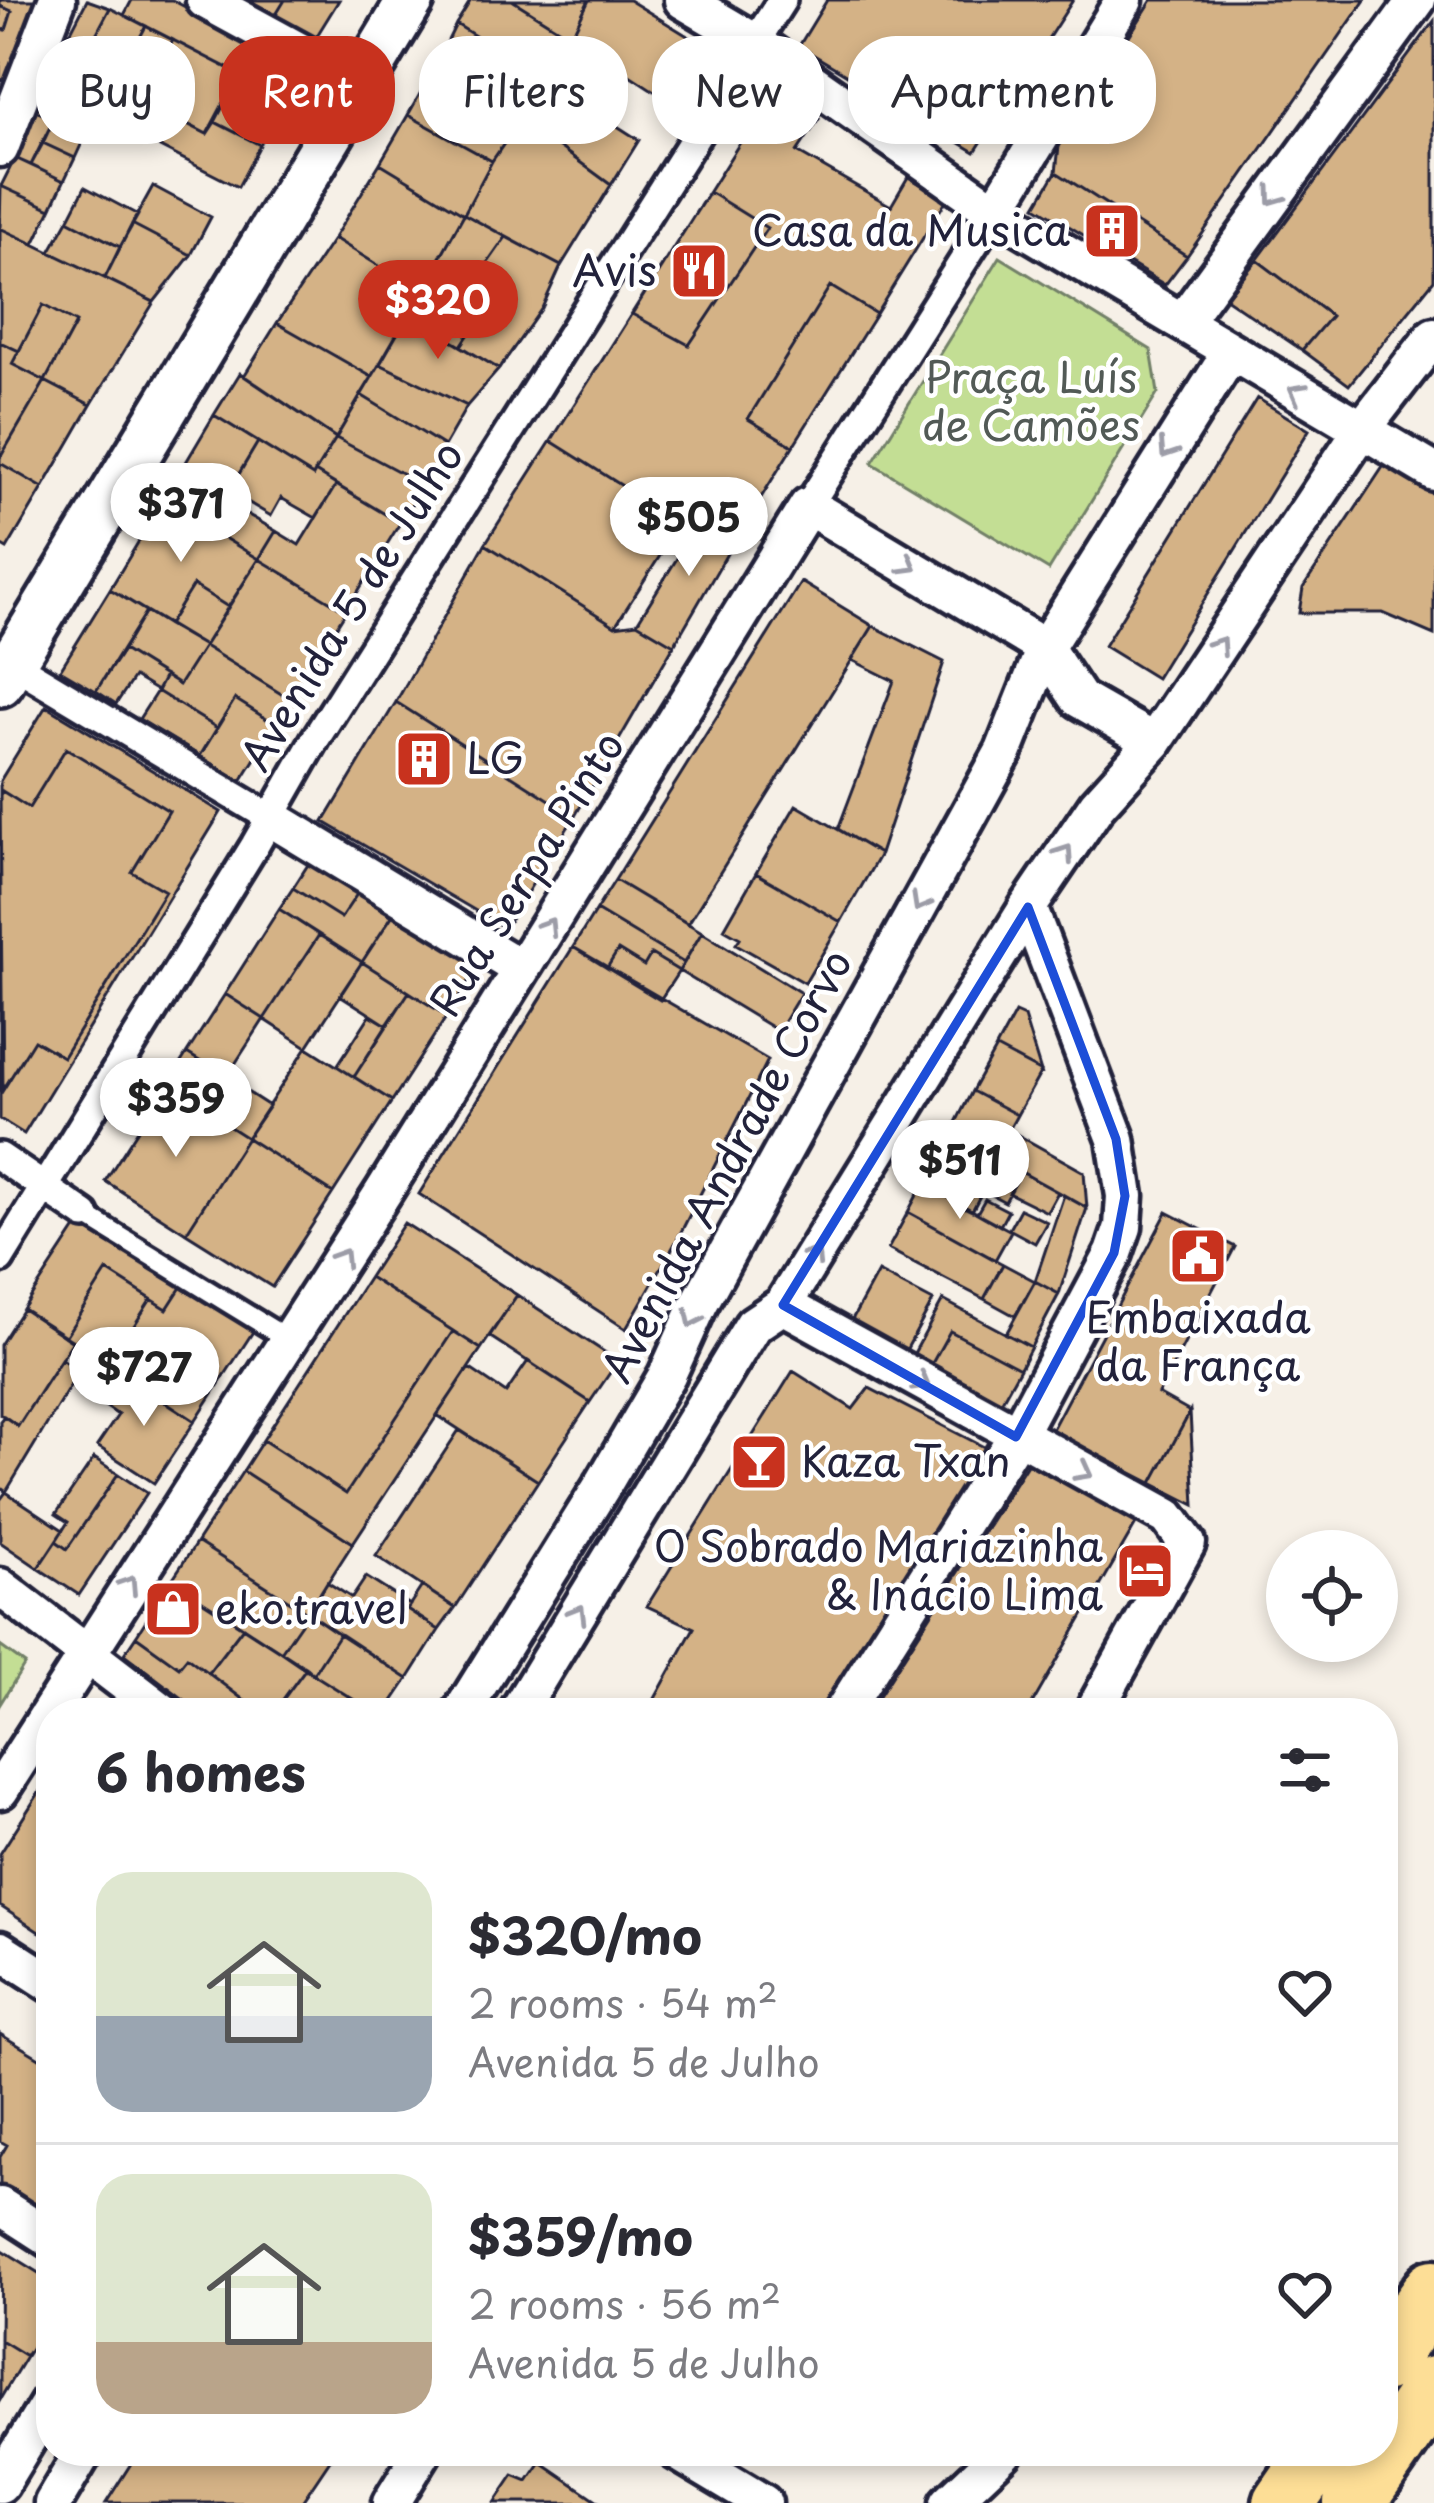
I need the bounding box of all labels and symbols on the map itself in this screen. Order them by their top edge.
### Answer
one-way arrow [1267,184,1289,205]
place label: Casa da Musica [752,197,1070,260]
building icon: Casa da Musica [1081,200,1143,262]
place label: Avis [572,237,657,300]
restaurant icon: Avis [668,240,730,302]
pin: $320 [367,260,509,362]
park label: Praça Luís de Camões [922,344,1140,455]
one-way arrow [1288,383,1310,406]
street label: Avenida 5 de Julho [223,427,477,782]
one-way arrow [1160,437,1182,459]
pin: $371 [110,463,252,565]
pin: $505 [618,477,760,579]
one-way arrow [896,551,918,574]
one-way arrow [1205,636,1227,658]
street label: Rua Serpa Pinto [412,718,638,1028]
place label: LG [466,725,524,788]
building icon: LG [393,728,455,790]
one-way arrow [1051,844,1073,866]
one-way arrow [911,891,934,912]
one-way arrow [534,917,556,939]
street label: Avenida Andrade Corvo [584,937,866,1392]
pin: $359 [105,1058,247,1160]
pin: $511 [889,1120,1031,1222]
public building icon: Embaixada da França [1167,1225,1229,1287]
one-way arrow [800,1246,822,1268]
one-way arrow [328,1248,350,1270]
place label: Embaixada da França [1085,1284,1311,1395]
one-way arrow [683,1307,707,1328]
pin: $727 [73,1327,215,1429]
one-way arrow [909,1369,930,1392]
place label: Kaza Txan [801,1428,1011,1491]
bar icon: Kaza Txan [728,1431,790,1493]
one-way arrow [1071,1458,1092,1481]
place label: O Sobrado Mariazinha & Inácio Lima [654,1513,1104,1624]
hotel icon: O Sobrado Mariazinha & Inácio Lima [1114,1540,1176,1602]
one-way arrow [115,1575,138,1597]
place label: eko.travel [215,1575,408,1638]
shop icon: eko.travel [142,1578,204,1640]
one-way arrow [564,1604,586,1626]

